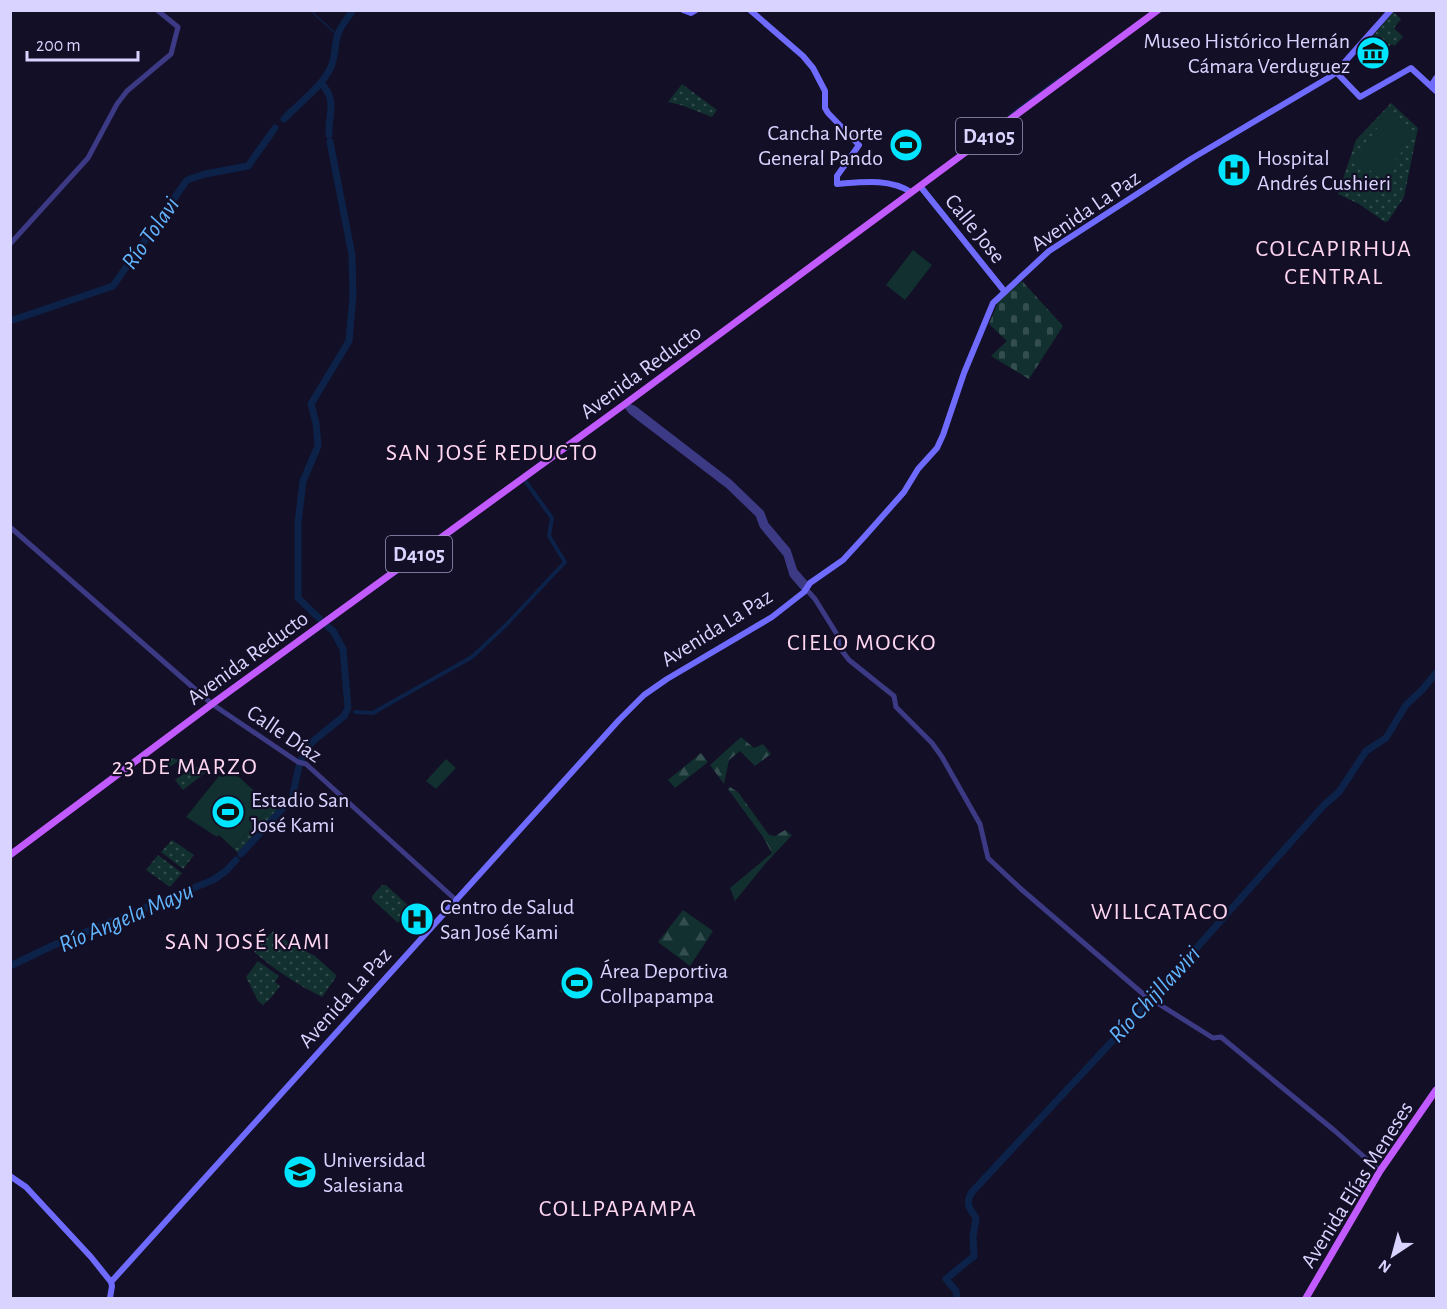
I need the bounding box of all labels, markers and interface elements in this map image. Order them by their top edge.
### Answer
scale bar [27,24,138,62]
place label: Museo Histórico Hernán Cámara Verduguez [1144,30,1350,77]
museum icon: Museo Histórico Hernán Cámara Verduguez [1355,35,1391,71]
text: 200 m [36,37,81,55]
road number: D4105 [956,118,1022,154]
place label: Cancha Norte General Pando [758,122,883,169]
sports icon: Cancha Norte General Pando [888,127,924,163]
place label: Hospital Andrés Cushieri [1257,147,1391,194]
hospital icon: Hospital Andrés Cushieri [1216,152,1252,188]
street label: Avenida La Paz [1027,166,1144,255]
street label: Calle Jose [941,190,1009,267]
water label: Río Tolavi [118,193,184,274]
district label: COLCAPIRHUA CENTRAL [1256,237,1412,289]
street label: Avenida Reducto [576,321,705,423]
district label: SAN JOSÉ REDUCTO [386,439,598,465]
road number: D4105 [386,536,452,572]
street label: Avenida La Paz [657,585,776,671]
street label: Avenida Reducto [183,607,312,709]
district label: CIELO MOCKO [787,631,937,655]
street label: Calle Díaz [243,701,326,767]
district label: 23 DE MARZO [112,755,258,779]
place label: Estadio San José Kami [251,789,349,836]
sports icon: Estadio San José Kami [210,794,246,830]
water label: Río Angela Mayu [55,879,197,957]
place label: Centro de Salud San José Kami [440,896,574,943]
district label: WILLCATACO [1091,900,1229,924]
hospital icon: Centro de Salud San José Kami [399,901,435,937]
district label: SAN JOSÉ KAMI [165,928,331,954]
water label: Río Chijllawiri [1104,942,1205,1047]
street label: Avenida La Paz [294,943,395,1052]
place label: Área Deportiva Collpapampa [600,959,728,1007]
sports icon: Área Deportiva Collpapampa [559,965,595,1001]
street label: Avenida Elías Meneses [1297,1097,1417,1272]
place label: Universidad Salesiana [323,1149,426,1196]
school or university icon: Universidad Salesiana [282,1154,318,1190]
district label: COLLPAPAMPA [539,1197,697,1221]
north arrow [1363,1225,1423,1285]
text: N [1376,1257,1394,1276]

